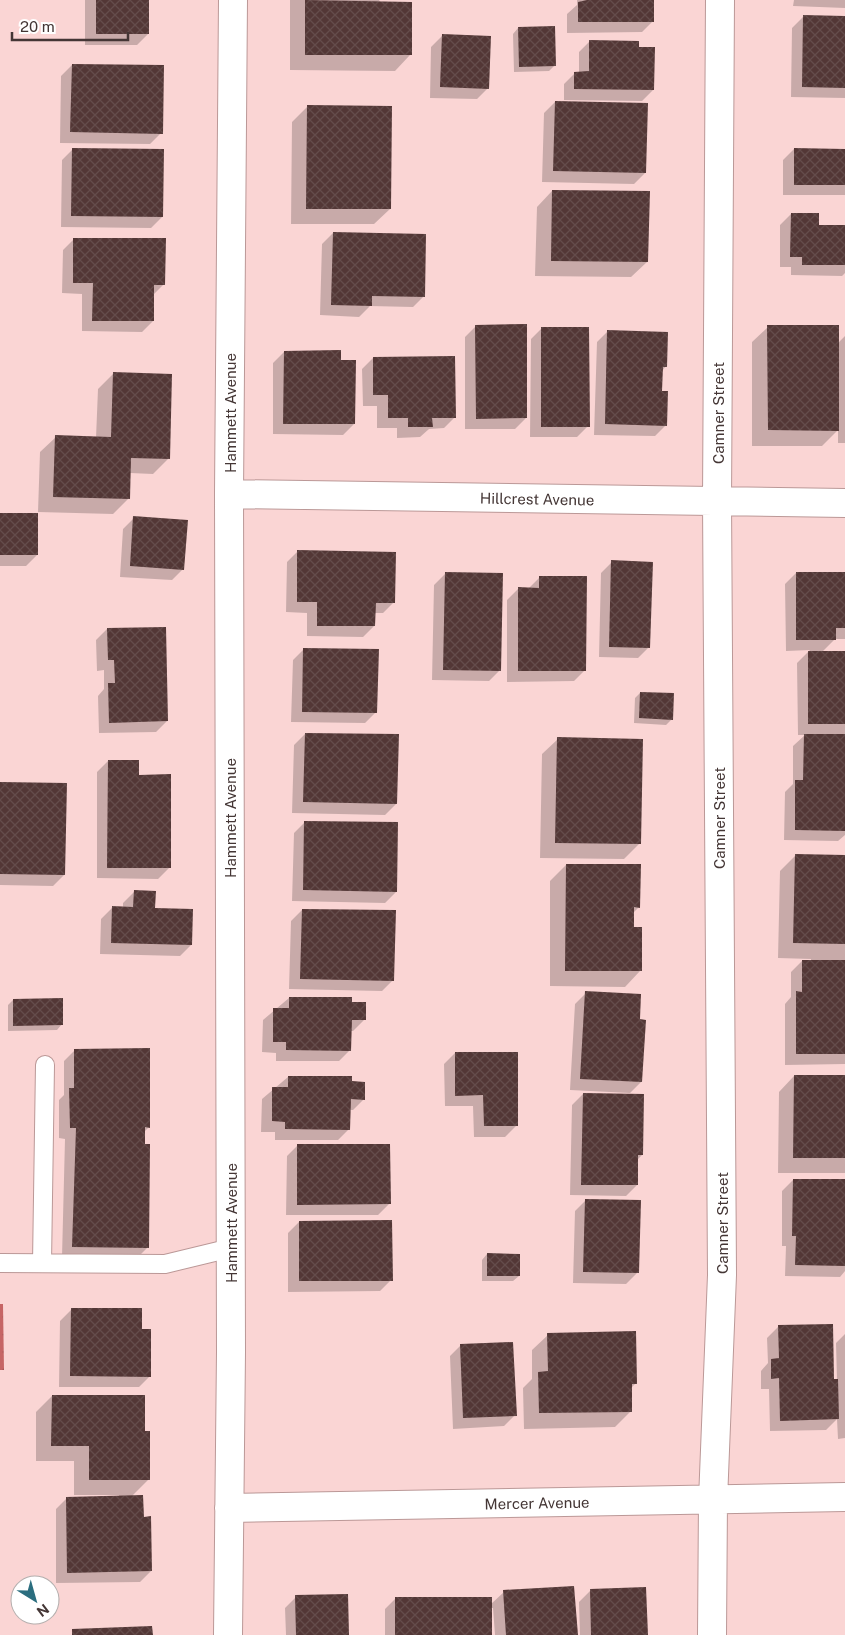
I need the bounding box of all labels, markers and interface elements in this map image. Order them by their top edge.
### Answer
scale bar [12,10,129,42]
text: 20 m [20,18,55,35]
street label: Hammett Avenue [222,353,239,473]
street label: Camner Street [710,362,727,464]
street label: Hillcrest Avenue [480,490,594,508]
street label: Hammett Avenue [222,758,239,878]
street label: Camner Street [711,767,728,869]
street label: Hammett Avenue [223,1163,240,1283]
street label: Camner Street [714,1172,731,1274]
street label: Mercer Avenue [484,1494,590,1512]
north arrow [10,1575,60,1625]
text: N [34,1601,52,1620]

